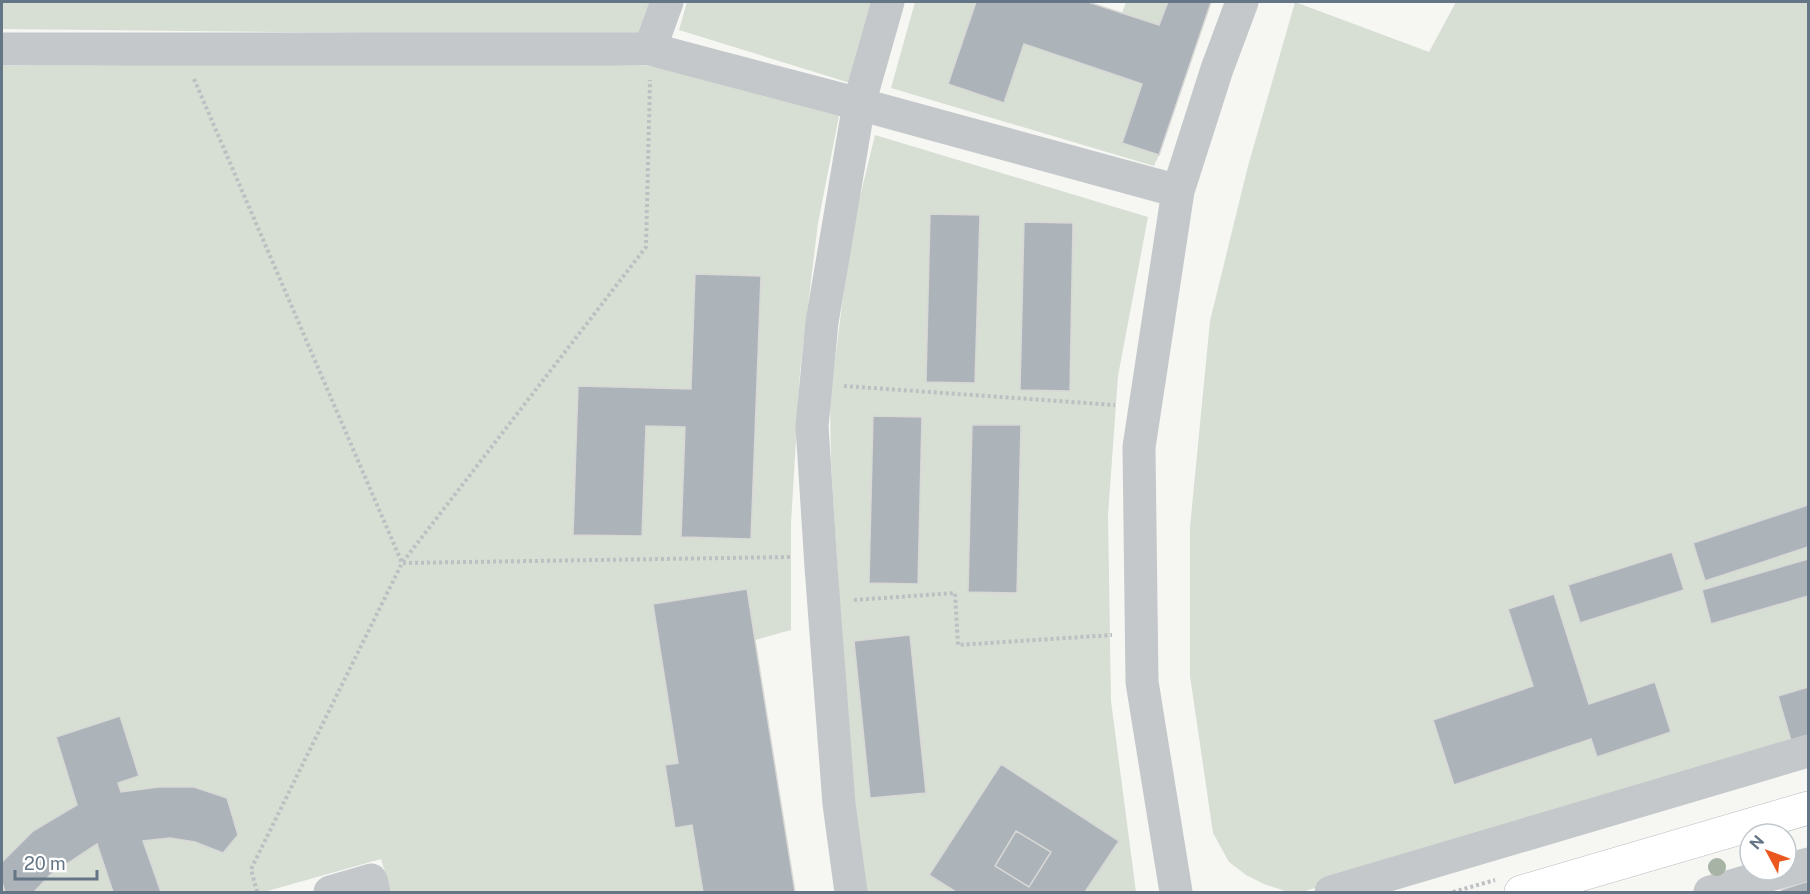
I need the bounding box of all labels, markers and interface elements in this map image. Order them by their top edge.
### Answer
north arrow [1738,822,1798,882]
text: N [1746,832,1768,853]
scale bar [15,843,98,881]
text: 20 m [24,853,66,874]

